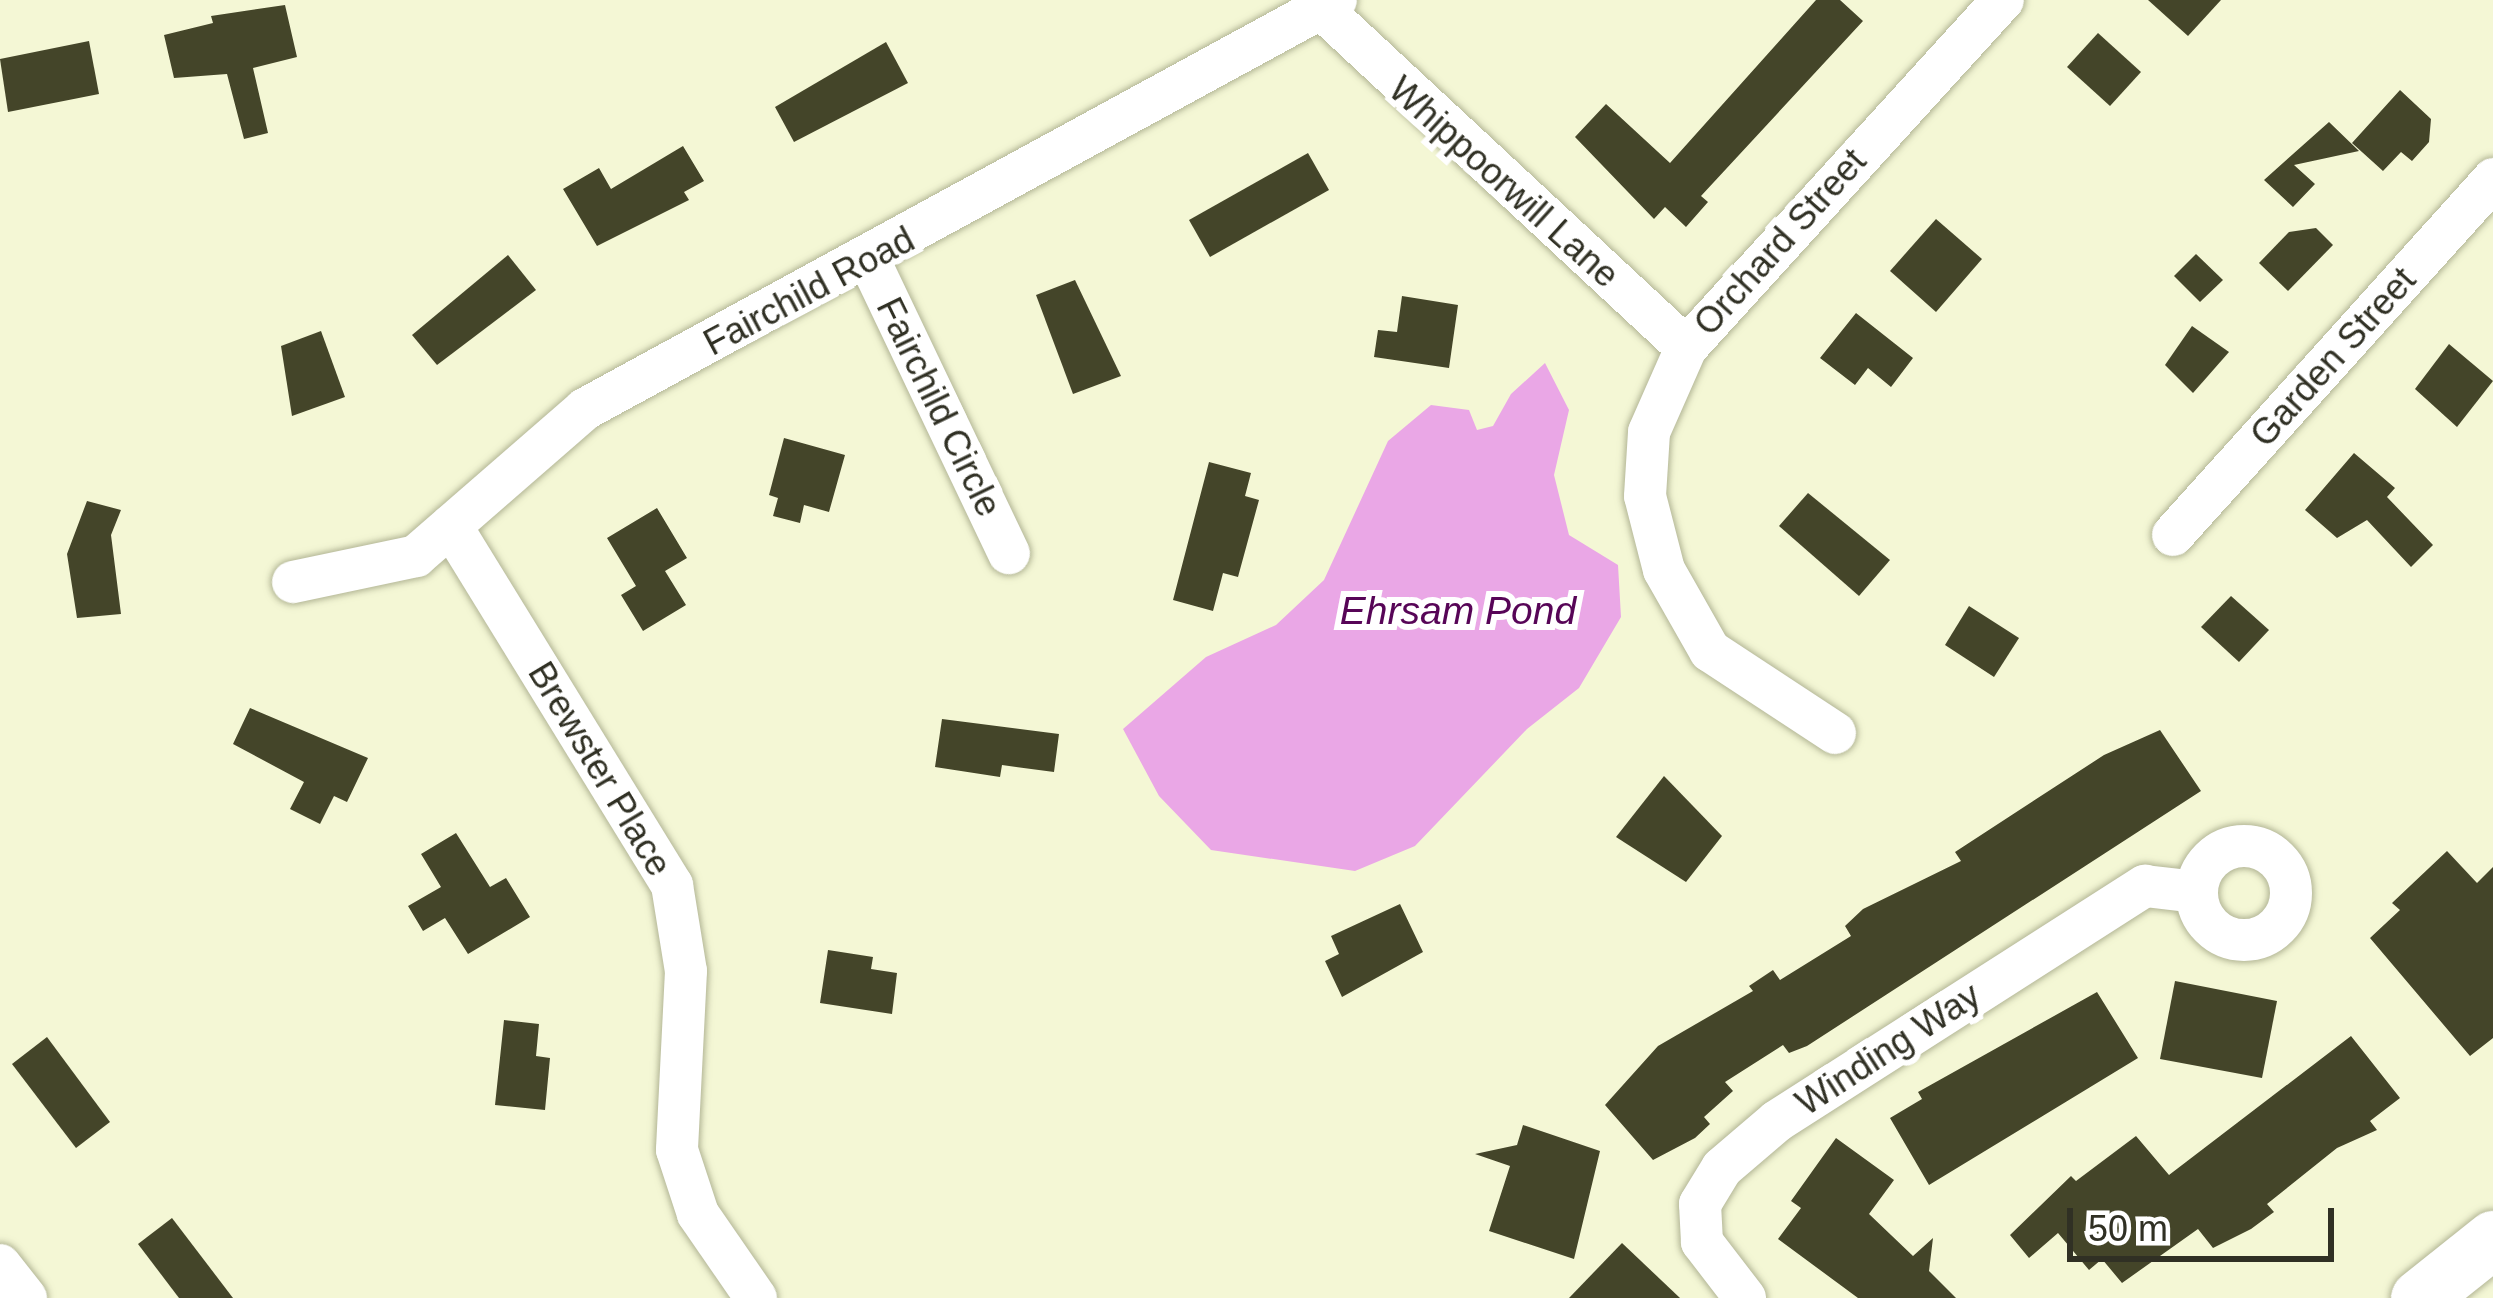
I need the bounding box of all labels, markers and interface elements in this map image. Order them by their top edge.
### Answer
street label: Whippoorwill Lane [1380,68,1628,296]
street label: Orchard Street [1685,140,1875,344]
street label: Fairchild Road [696,217,922,365]
street label: Garden Street [2241,259,2425,455]
street label: Fairchild Circle [867,291,1011,523]
water label: Ehrsam Pond [1340,588,1576,634]
street label: Brewster Place [519,654,681,884]
street label: Winding Way [1788,973,1988,1125]
scale bar [2073,1184,2340,1258]
text: 50 m [2088,1208,2168,1249]

